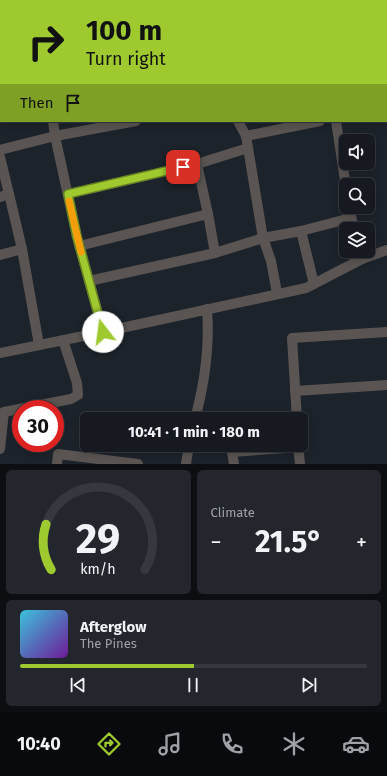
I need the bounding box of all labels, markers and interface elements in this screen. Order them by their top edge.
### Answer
text: 100 m [86,14,162,47]
icon: right [20,16,72,68]
text: Turn right [86,48,166,70]
icon: arrive [62,92,84,114]
text: Then [20,94,54,112]
map controls [339,134,375,258]
button: sound [339,134,375,170]
pin [166,150,200,184]
icon: arrive [172,156,194,178]
button: search [339,178,375,214]
button: layers [339,222,375,258]
position arrow [82,311,124,353]
speed limit sign: 30 [12,400,64,452]
text: 10:41 · 1 min · 180 m [128,423,260,441]
text: Climate [211,505,255,520]
text: 29 [76,514,120,564]
text: 21.5° [255,524,323,560]
text: − [211,529,222,556]
text: + [356,529,367,556]
text: km/h [81,561,116,578]
text: Afterglow [80,618,146,636]
text: The Pines [80,636,137,651]
icon: previous [67,674,89,696]
icon: pause [182,674,204,696]
icon: next [298,674,320,696]
icon: directions [95,730,123,758]
icon: music [156,730,184,758]
icon: phone [218,730,246,758]
icon: climate [280,730,308,758]
icon: car [342,730,370,758]
text: 10:40 [17,733,61,755]

